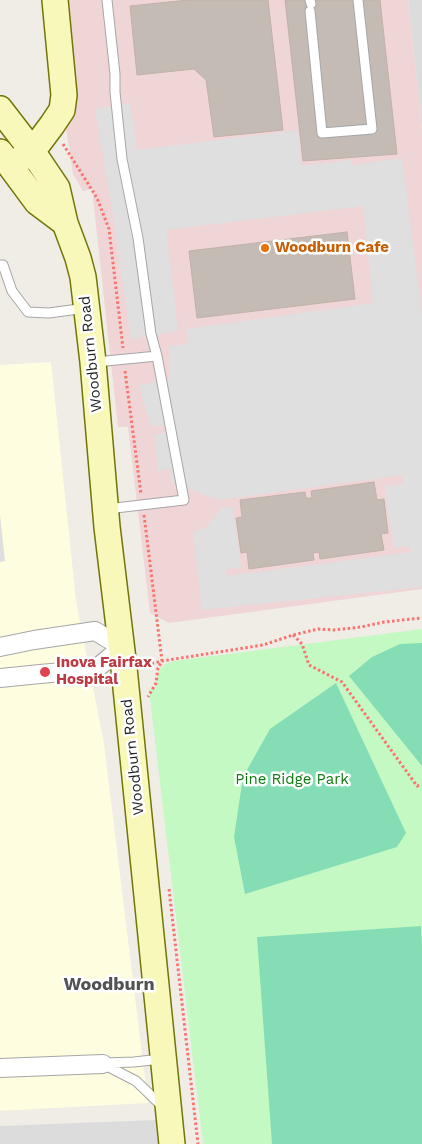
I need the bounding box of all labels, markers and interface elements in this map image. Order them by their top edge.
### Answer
place label: Woodburn Cafe [275,239,389,257]
marker: Woodburn Cafe [259,242,271,254]
street label: Woodburn Road [76,295,106,413]
place label: Inova Fairfax Hospital [56,654,152,689]
marker: Inova Fairfax Hospital [38,665,52,679]
street label: Woodburn Road [118,698,148,816]
park label: Pine Ridge Park [235,771,349,789]
district label: Woodburn [63,974,155,996]

